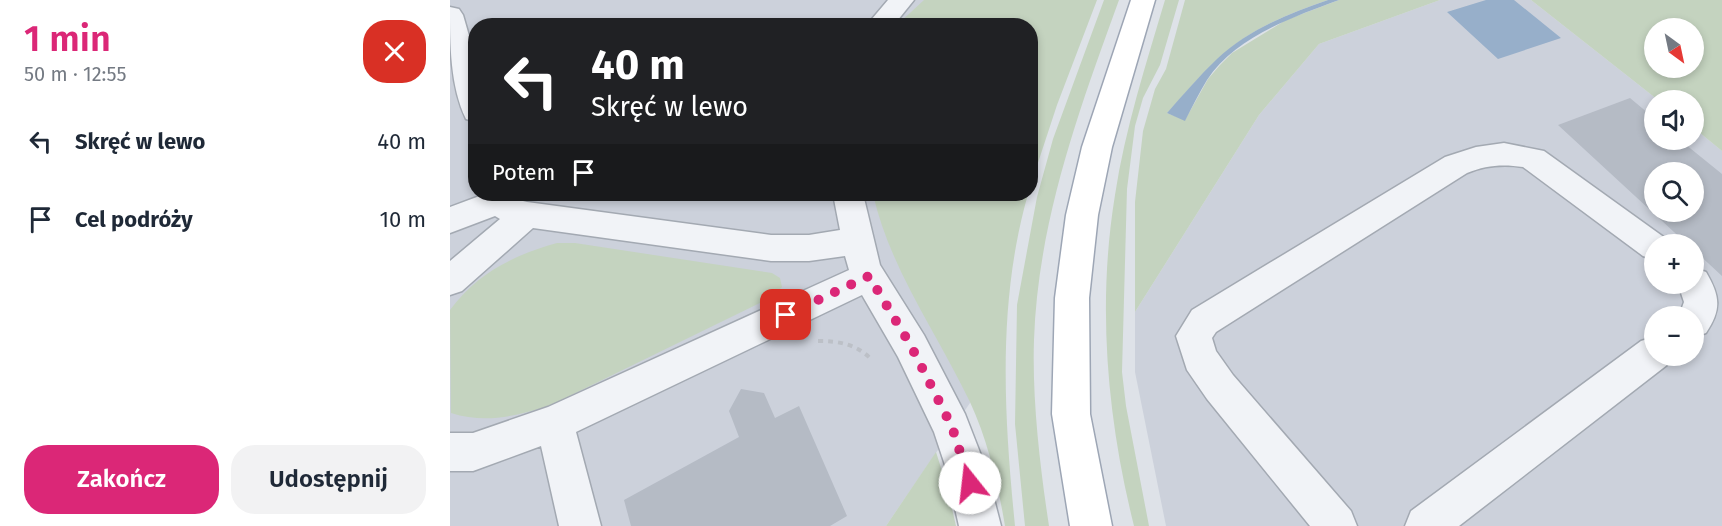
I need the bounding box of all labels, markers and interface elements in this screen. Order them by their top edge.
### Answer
text: 1 min [24,17,111,61]
north arrow [1644,18,1704,78]
map controls [1644,18,1704,366]
button: close [363,20,426,83]
text: 40 m [591,40,685,90]
icon: left [492,42,570,120]
text: 50 m · 12:55 [24,62,126,86]
button: sound [1644,90,1704,150]
text: Skręć w lewo [591,91,748,123]
icon: left [24,125,57,158]
text: Skręć w lewo [75,128,205,155]
text: 40 m [377,128,426,155]
icon: arrive [567,156,600,189]
text: Potem [492,159,555,186]
button: search [1644,162,1704,222]
icon: arrive [24,203,57,236]
text: Cel podróży [75,206,193,233]
text: 10 m [380,206,426,233]
button: + [1644,234,1704,294]
pin [760,289,811,340]
icon: arrive [769,298,802,331]
button: − [1644,306,1704,366]
button: Zakończ [24,445,219,514]
button: Udostępnij [231,445,426,514]
position arrow [938,451,1002,515]

